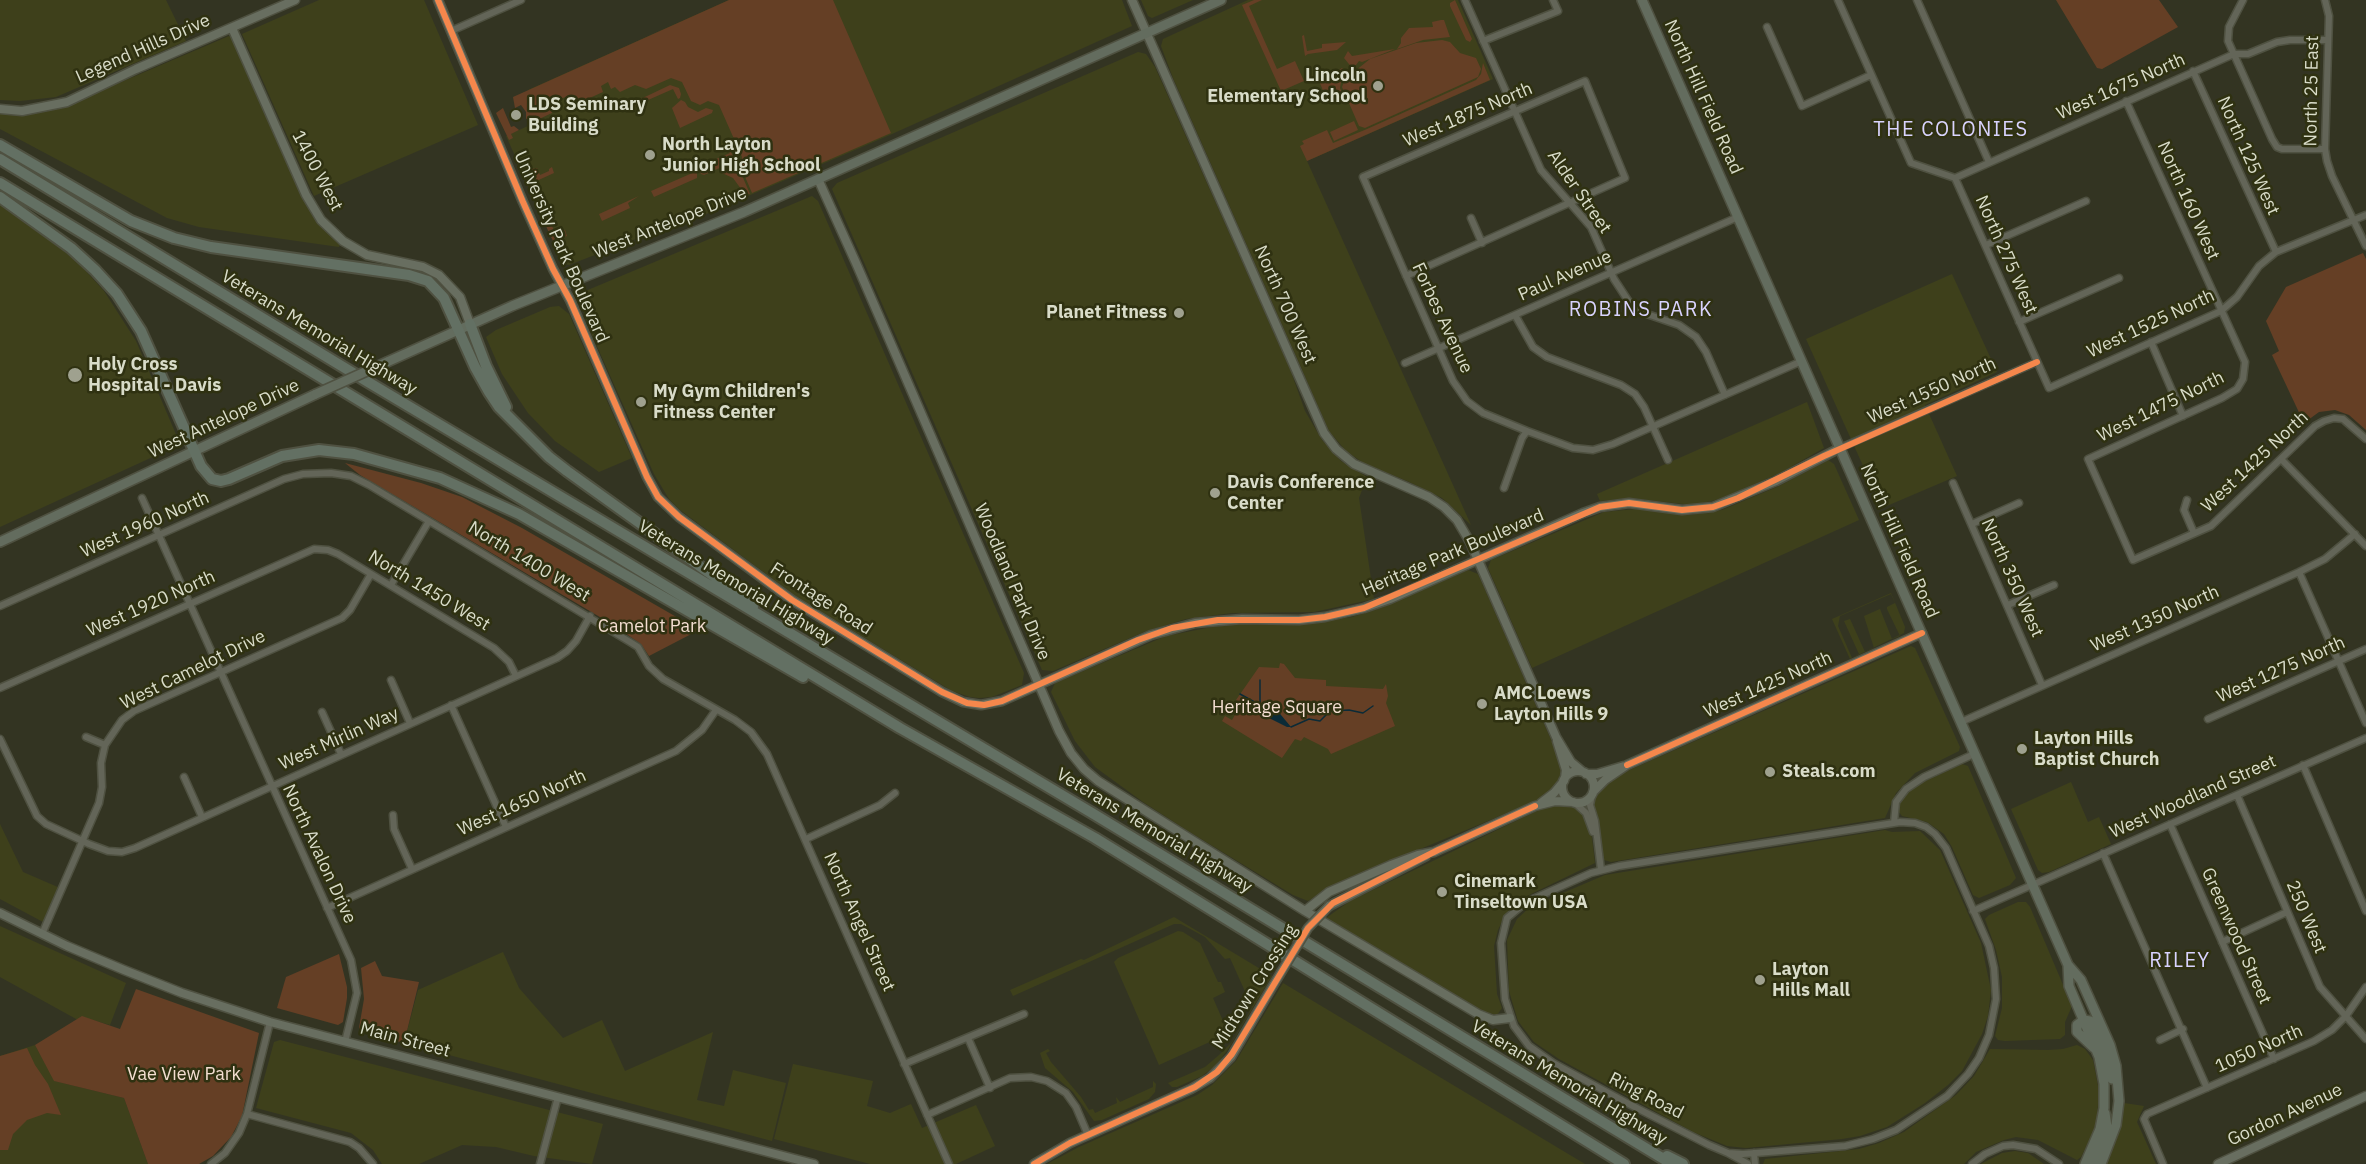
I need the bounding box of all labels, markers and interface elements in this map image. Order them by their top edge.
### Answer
street label: Legend Hills Drive [73,10,213,88]
street label: North Hill Field Road [1659,16,1747,178]
street label: North 25 East [2300,35,2324,147]
street label: West 1675 North [2053,49,2189,125]
place label: Lincoln Elementary School [1207,65,1366,107]
street label: West 1875 North [1400,78,1536,152]
marker: Lincoln Elementary School [1371,79,1385,93]
street label: North 125 West [2212,93,2284,219]
place label: LDS Seminary Building [528,94,646,136]
marker: LDS Seminary Building [509,108,523,122]
district label: THE COLONIES [1873,118,2029,142]
street label: 1400 West [287,127,347,215]
place label: North Layton Junior High School [662,134,820,176]
street label: North 160 West [2152,138,2224,264]
street label: Alder Street [1542,146,1616,238]
street label: University Park Boulevard [509,148,613,346]
marker: North Layton Junior High School [643,148,657,162]
street label: West Antelope Drive [590,182,750,264]
street label: North 275 West [1970,192,2042,318]
street label: North 700 West [1249,242,1321,368]
street label: Paul Avenue [1515,246,1615,306]
street label: Forbes Avenue [1407,259,1477,377]
street label: Veterans Memorial Highway [217,266,421,400]
street label: West 1525 North [2084,285,2218,363]
district label: ROBINS PARK [1569,298,1713,322]
place label: Planet Fitness [1046,302,1167,324]
marker: Planet Fitness [1172,306,1186,320]
street label: West 1550 North [1864,353,2000,429]
place label: Holy Cross Hospital - Davis [88,354,221,397]
marker: Holy Cross Hospital - Davis [66,366,84,384]
street label: West 1475 North [2094,367,2228,447]
street label: West Antelope Drive [145,375,303,463]
place label: My Gym Children's Fitness Center [653,381,810,424]
marker: My Gym Children's Fitness Center [634,395,648,409]
street label: West 1425 North [2197,407,2313,517]
street label: North Hill Field Road [1855,460,1943,622]
place label: Davis Conference Center [1227,472,1374,514]
marker: Davis Conference Center [1208,486,1222,500]
street label: West 1960 North [77,487,213,563]
street label: Woodland Park Drive [969,500,1055,664]
street label: Heritage Park Boulevard [1359,505,1547,601]
street label: North 350 West [1976,515,2048,641]
street label: Veterans Memorial Highway [634,516,838,650]
street label: North 1400 West [464,517,594,607]
street label: North 1450 West [364,546,494,636]
street label: Frontage Road [766,558,876,640]
street label: West 1920 North [83,566,219,642]
street label: West 1350 North [2087,581,2223,657]
park label: Camelot Park [598,616,706,638]
street label: West Camelot Drive [117,626,269,714]
street label: West 1275 North [2213,632,2349,708]
street label: West 1425 North [1700,647,1836,723]
place label: AMC Loews Layton Hills 9 [1494,683,1608,726]
park label: Heritage Square [1212,697,1342,719]
marker: AMC Loews Layton Hills 9 [1475,697,1489,711]
street label: West Mirlin Way [276,703,402,775]
place label: Layton Hills Baptist Church [2034,728,2160,771]
marker: Layton Hills Baptist Church [2015,742,2029,756]
street label: West Woodland Street [2106,751,2280,843]
place label: Steals.com [1782,761,1875,783]
street label: Veterans Memorial Highway [1052,764,1256,898]
street label: West 1650 North [454,765,590,841]
marker: Steals.com [1763,765,1777,779]
street label: North Avalon Drive [277,781,361,927]
street label: North Angel Street [819,849,899,995]
street label: Greenwood Street [2196,865,2276,1007]
place label: Cinemark Tinseltown USA [1454,871,1588,914]
street label: 250 West [2281,877,2331,957]
marker: Cinemark Tinseltown USA [1435,885,1449,899]
street label: Midtown Crossing [1208,920,1302,1054]
district label: RILEY [2149,949,2211,973]
place label: Layton Hills Mall [1772,959,1850,1002]
marker: Layton Hills Mall [1753,973,1767,987]
street label: Veterans Memorial Highway [1467,1016,1671,1150]
street label: Main Street [357,1018,453,1062]
street label: 1050 North [2212,1020,2306,1078]
park label: Vae View Park [127,1064,241,1086]
street label: Ring Road [1605,1068,1687,1124]
street label: Gordon Avenue [2224,1079,2346,1151]

